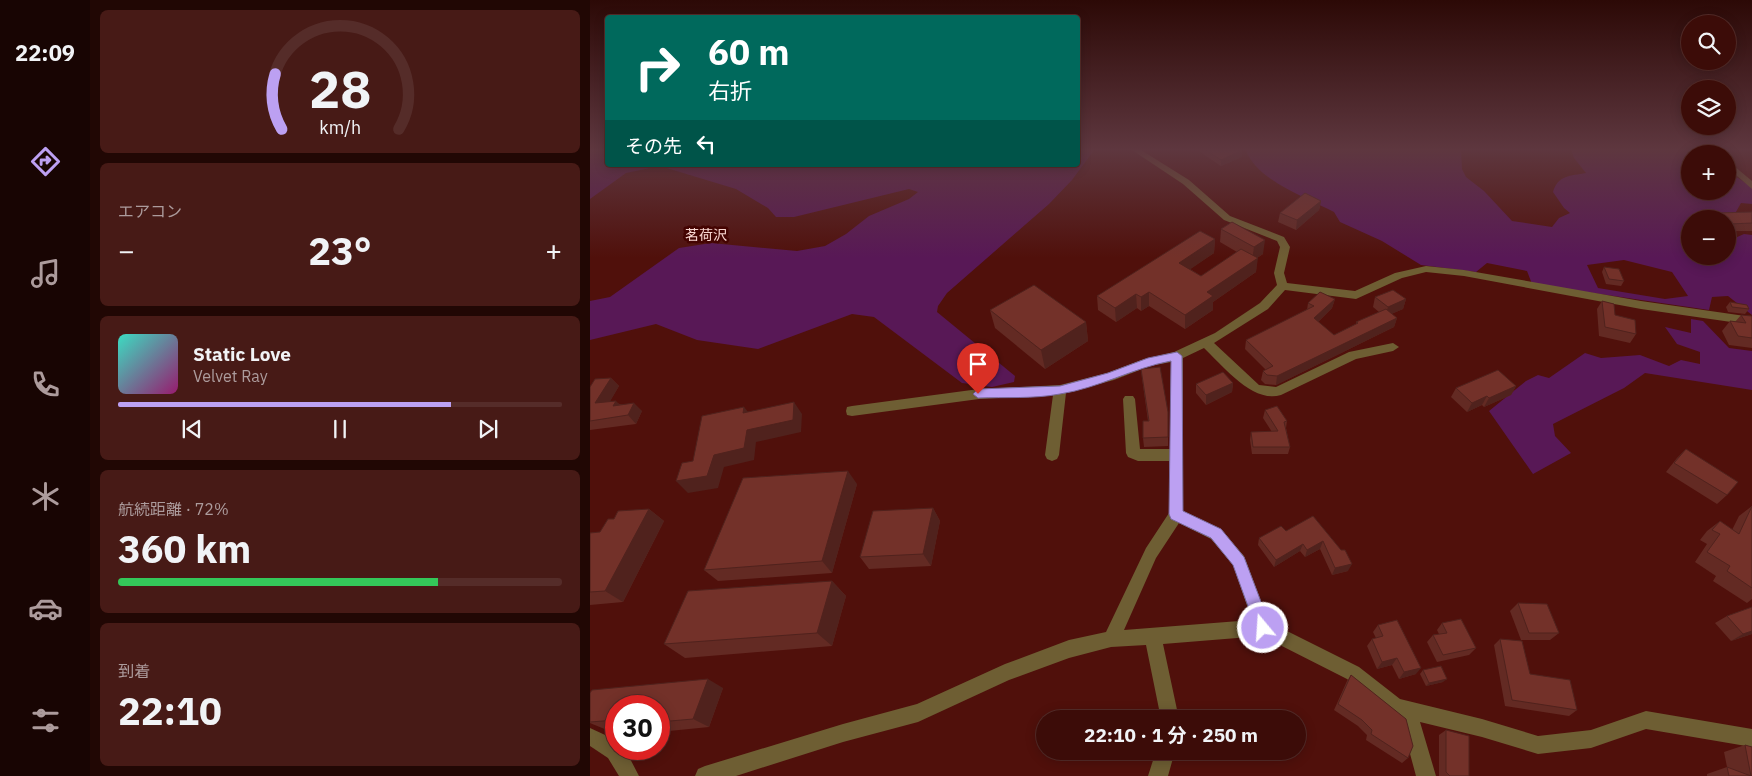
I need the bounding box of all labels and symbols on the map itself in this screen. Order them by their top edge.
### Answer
district label: 茗荷沢 [685,226,727,244]
pin [957,343,999,394]
position arrow [1236,601,1288,653]
speed limit sign: 30 [605,695,670,760]

